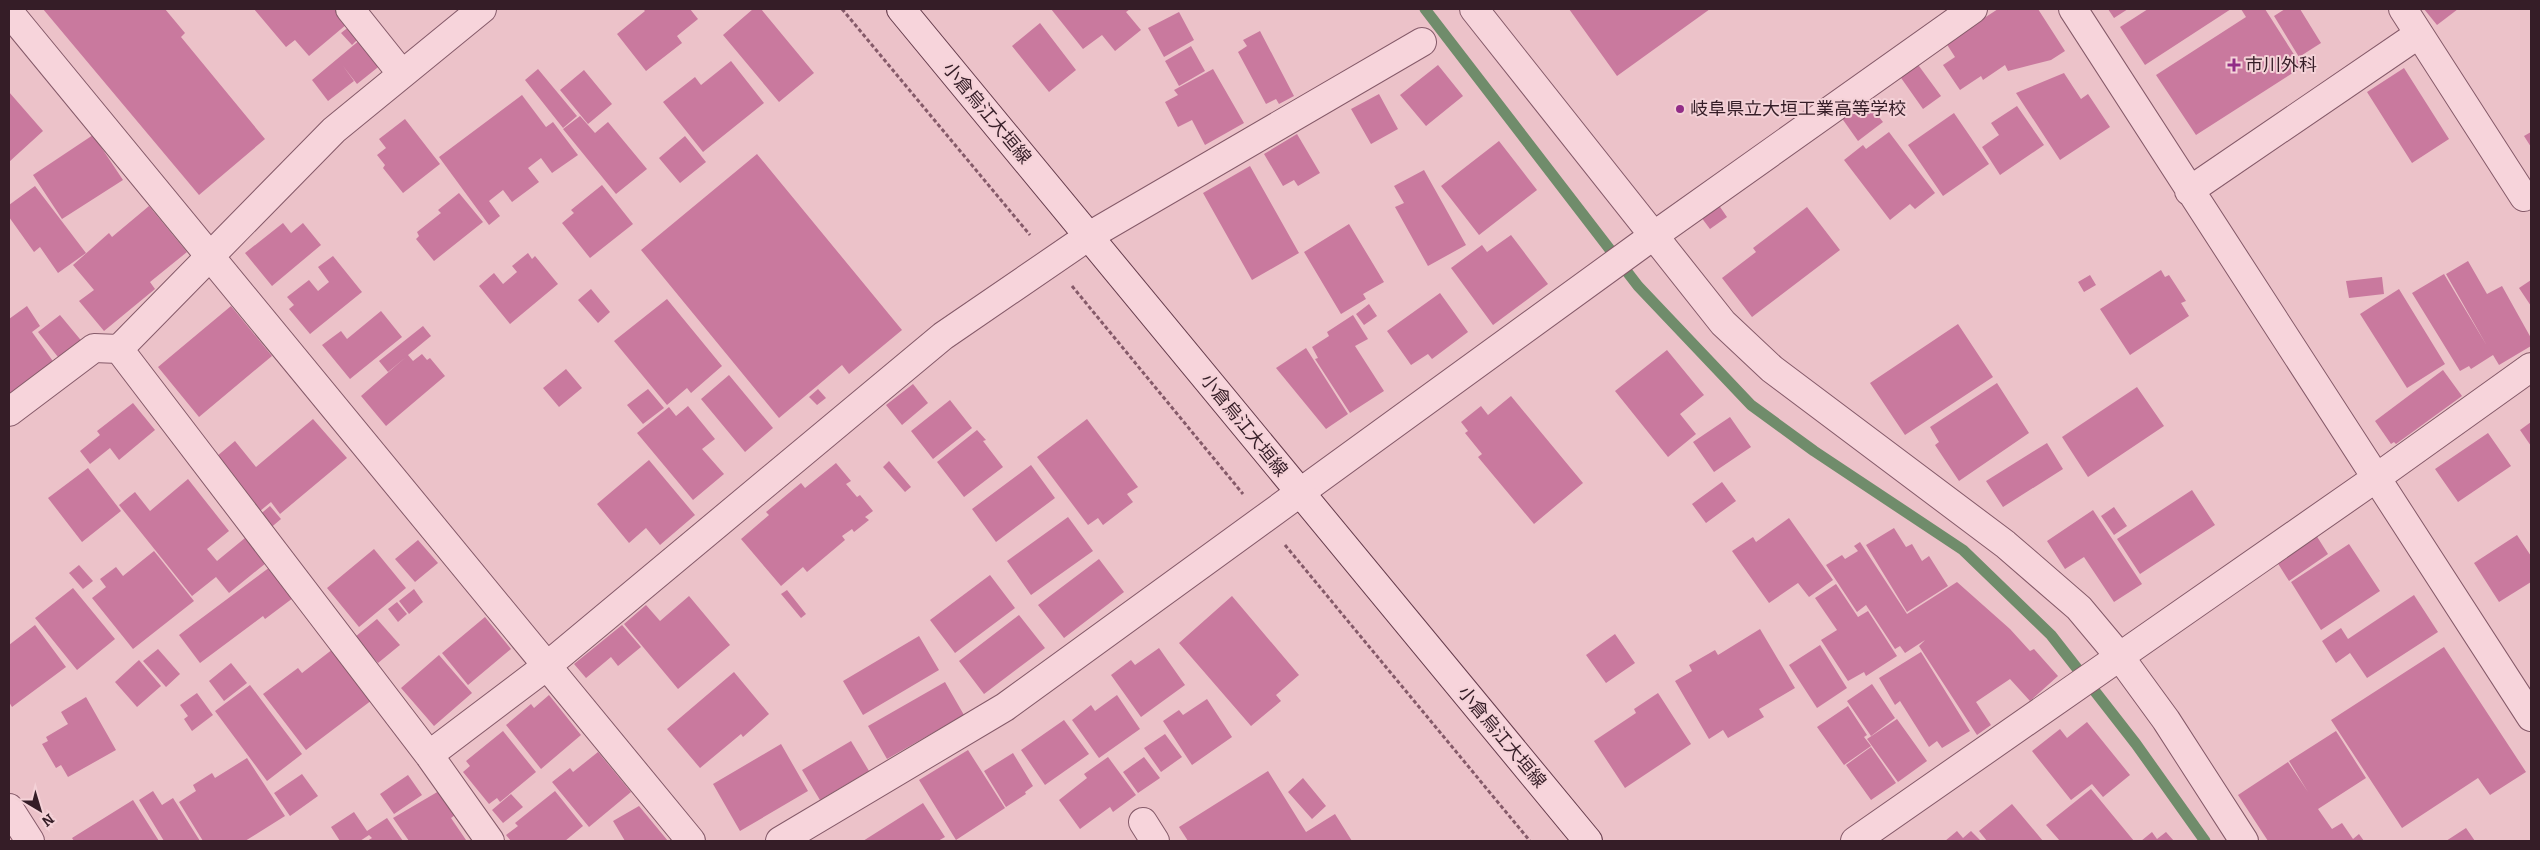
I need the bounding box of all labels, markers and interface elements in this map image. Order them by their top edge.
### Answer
place label: 市川外科 [2245,54,2317,76]
street label: 小倉烏江大垣線 [938,58,1036,168]
marker: 市川外科 [2227,58,2241,72]
place label: 岐阜県立大垣工業高等学校 [1690,98,1906,120]
marker: 岐阜県立大垣工業高等学校 [1674,103,1686,115]
street label: 小倉烏江大垣線 [1196,369,1292,481]
street label: 小倉烏江大垣線 [1453,682,1551,792]
north arrow [15,785,65,835]
text: N [38,810,57,830]

